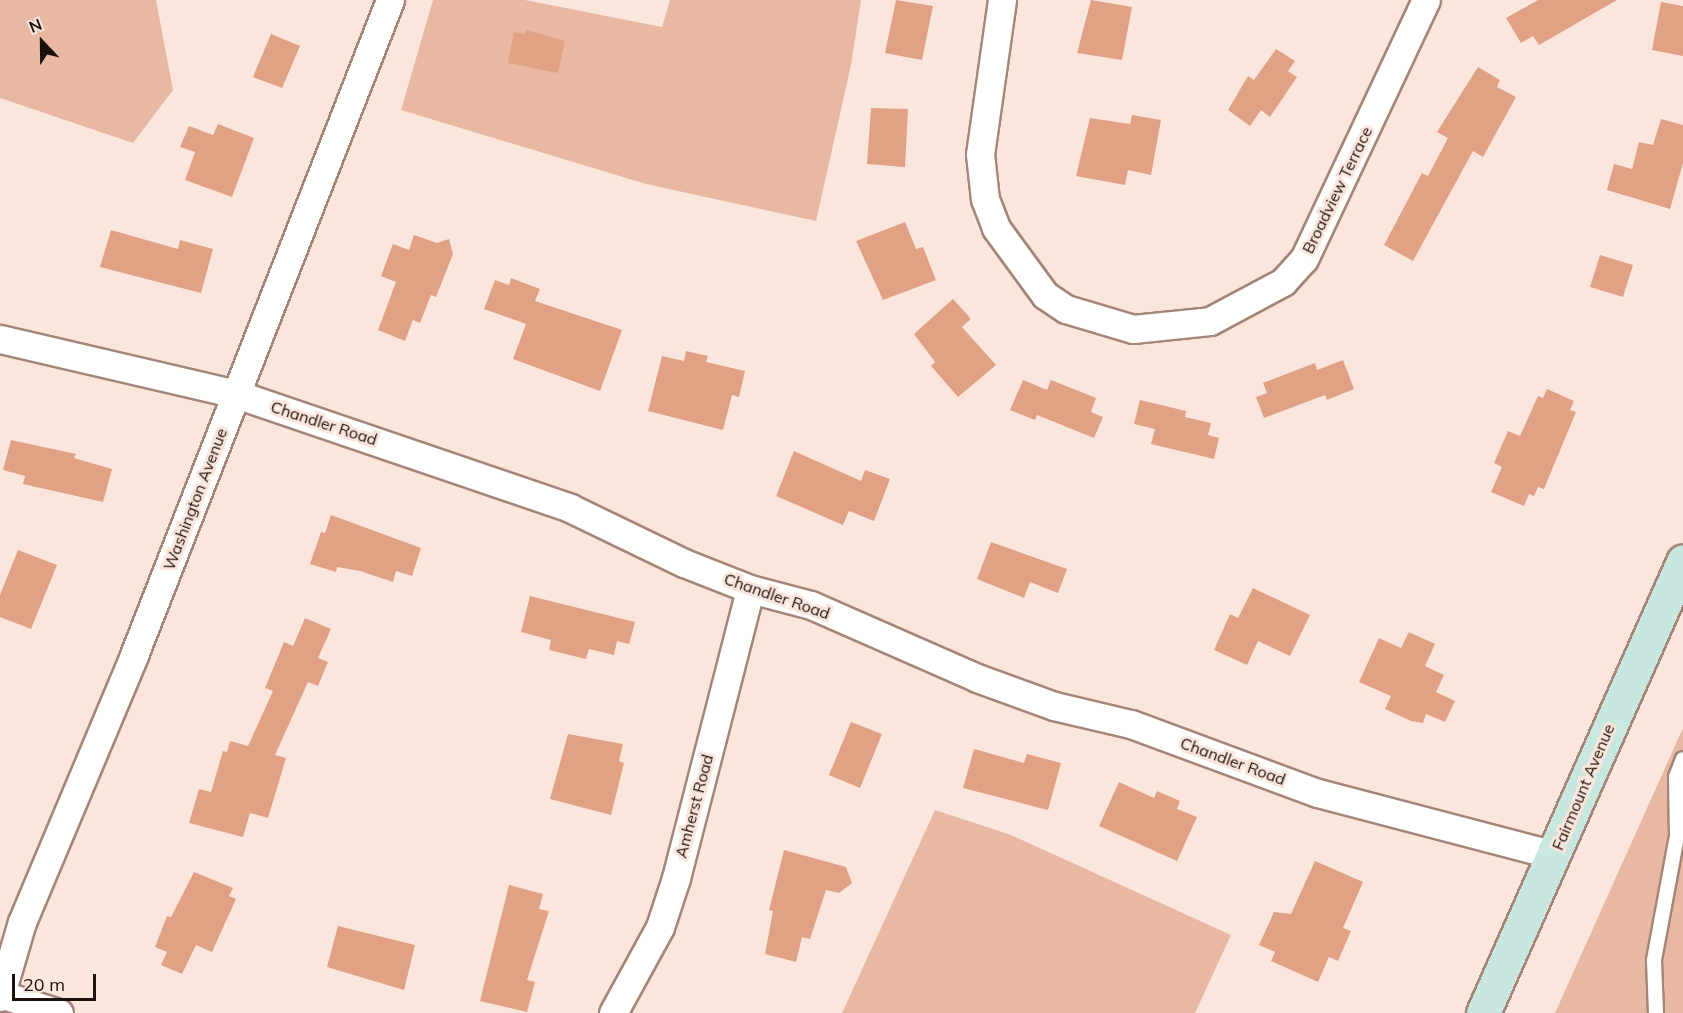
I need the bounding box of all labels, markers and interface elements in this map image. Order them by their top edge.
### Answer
north arrow [12,12,72,72]
text: N [26,14,45,37]
street label: Broadview Terrace [1298,123,1376,257]
street label: Chandler Road [268,397,380,449]
street label: Washington Avenue [159,425,231,573]
street label: Chandler Road [722,569,832,623]
street label: Fairmount Avenue [1548,721,1618,853]
street label: Chandler Road [1178,733,1288,789]
street label: Amherst Road [671,752,717,860]
scale bar [15,962,99,1000]
text: 20 m [23,973,65,996]

